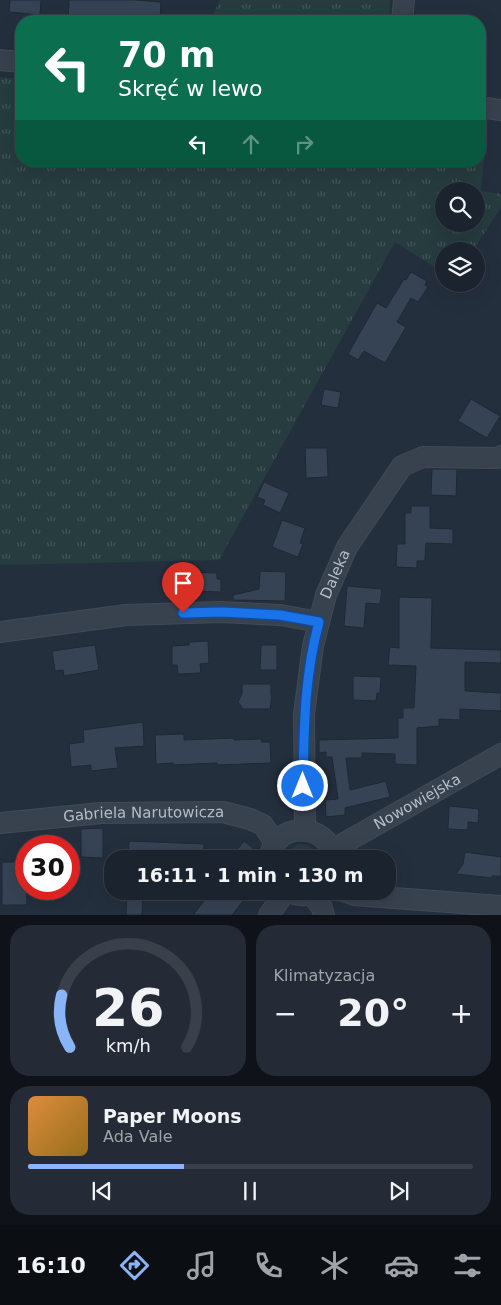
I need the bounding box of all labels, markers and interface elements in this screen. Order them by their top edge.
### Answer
icon: left [35,35,100,100]
text: 70 m [118,35,215,75]
text: Skręć w lewo [118,76,262,101]
icon: left [184,130,212,158]
icon: ahead [237,130,265,158]
icon: right [290,130,318,158]
map controls [435,182,485,292]
button: search [435,182,485,232]
button: layers [435,242,485,292]
street label: Daleka [316,547,354,601]
pin [162,562,204,613]
icon: arrive [169,569,197,597]
position arrow [276,759,328,811]
street label: Nowowiejska [371,770,464,833]
street label: Gabriela Narutowicza [62,803,224,826]
speed limit sign: 30 [15,835,80,900]
text: 16:11 · 1 min · 130 m [136,864,364,886]
text: Klimatyzacja [274,966,375,985]
text: 26 [92,978,164,1038]
text: 20° [337,991,409,1035]
text: − [274,997,297,1030]
text: + [450,997,473,1030]
text: km/h [105,1035,150,1056]
text: Paper Moons [103,1105,242,1127]
text: Ada Vale [103,1127,173,1146]
icon: previous [88,1177,116,1205]
icon: pause [236,1177,264,1205]
icon: next [385,1177,413,1205]
icon: directions [117,1248,152,1283]
icon: music [184,1248,219,1283]
icon: phone [251,1248,286,1283]
icon: climate [317,1248,352,1283]
icon: car [384,1248,419,1283]
icon: filters [450,1248,485,1283]
text: 16:10 [16,1253,86,1278]

